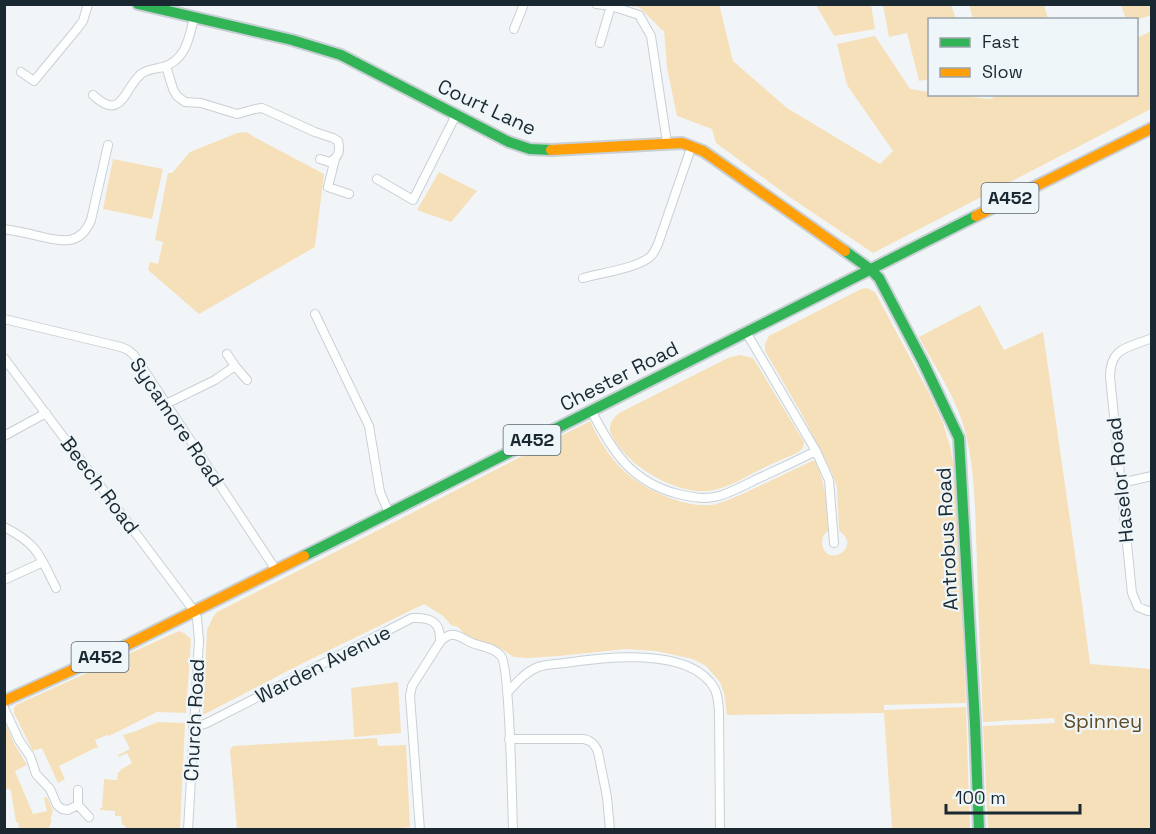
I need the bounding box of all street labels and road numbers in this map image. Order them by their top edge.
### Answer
street label: Court Lane [434,73,540,141]
road number: A452 [982,183,1038,213]
street label: Chester Road [555,335,683,417]
street label: Sycamore Road [124,352,230,492]
street label: Haselor Road [1100,416,1140,544]
road number: A452 [504,425,560,455]
street label: Beech Road [55,431,145,539]
street label: Antrobus Road [930,467,964,611]
street label: Warden Avenue [251,619,395,709]
road number: A452 [72,642,128,672]
street label: Church Road [178,658,210,782]

